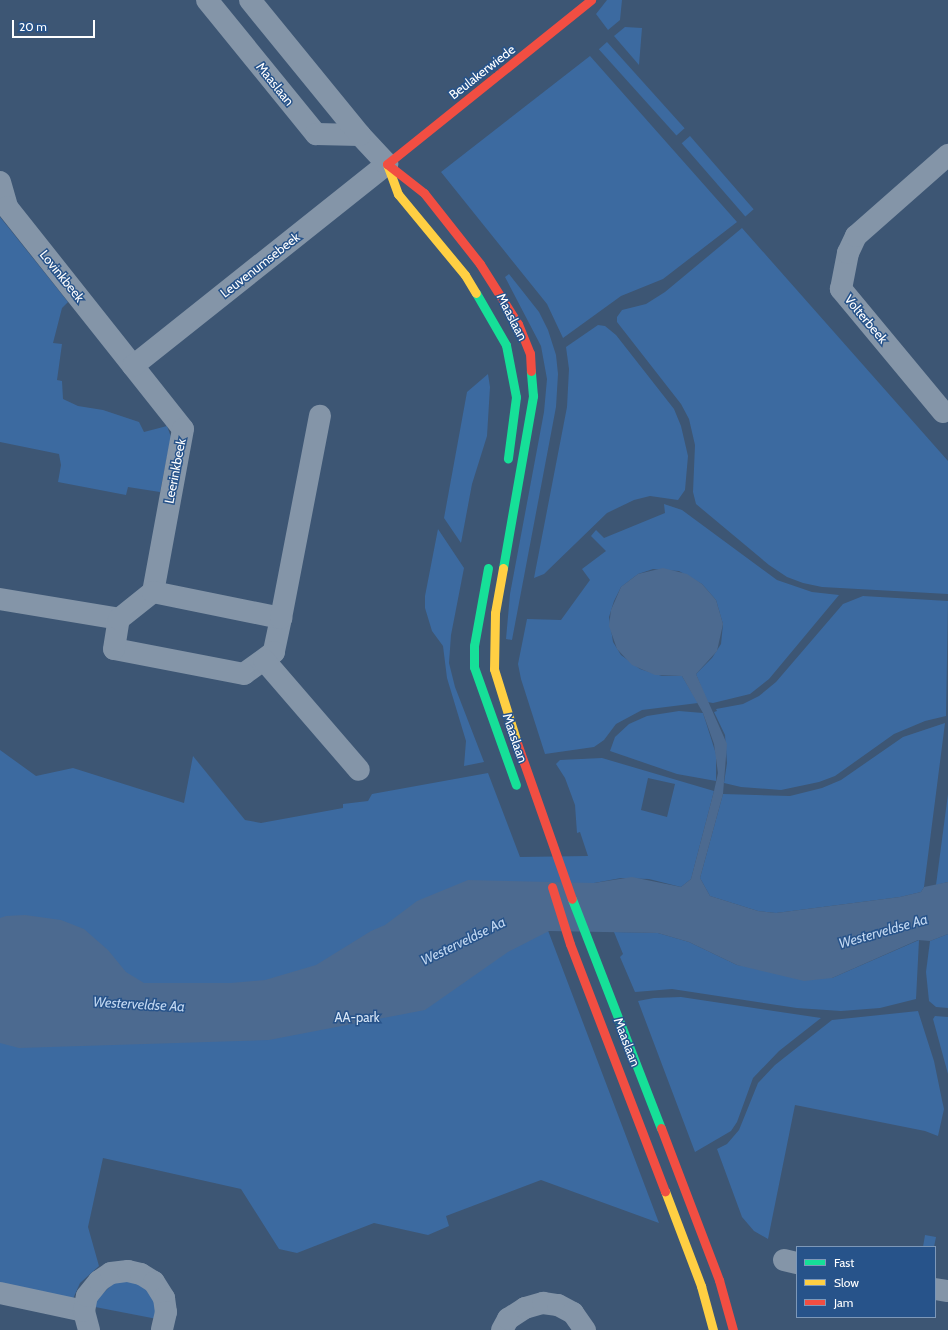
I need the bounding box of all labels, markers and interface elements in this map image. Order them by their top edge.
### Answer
scale bar [14,12,97,38]
text: 20 m [19,19,47,34]
street label: Beulakerwiede [446,41,518,103]
street label: Maaslaan [253,59,297,109]
street label: Leuvenumsebeek [217,229,303,301]
street label: Lovinkbeek [36,247,88,305]
street label: Maaslaan [493,291,531,343]
street label: Volterbeek [841,291,891,347]
street label: Leerinkbeek [161,437,189,505]
street label: Maaslaan [499,711,531,765]
water label: Westerveldse Aa [836,910,930,952]
water label: Westerveldse Aa [418,913,508,969]
water label: Westerveldse Aa [93,993,185,1015]
park label: AA-park [335,1009,379,1025]
street label: Maaslaan [611,1015,643,1069]
legend [796,1246,936,1318]
text: Fast [834,1255,854,1270]
text: Slow [834,1275,859,1290]
text: Jam [834,1295,853,1310]

